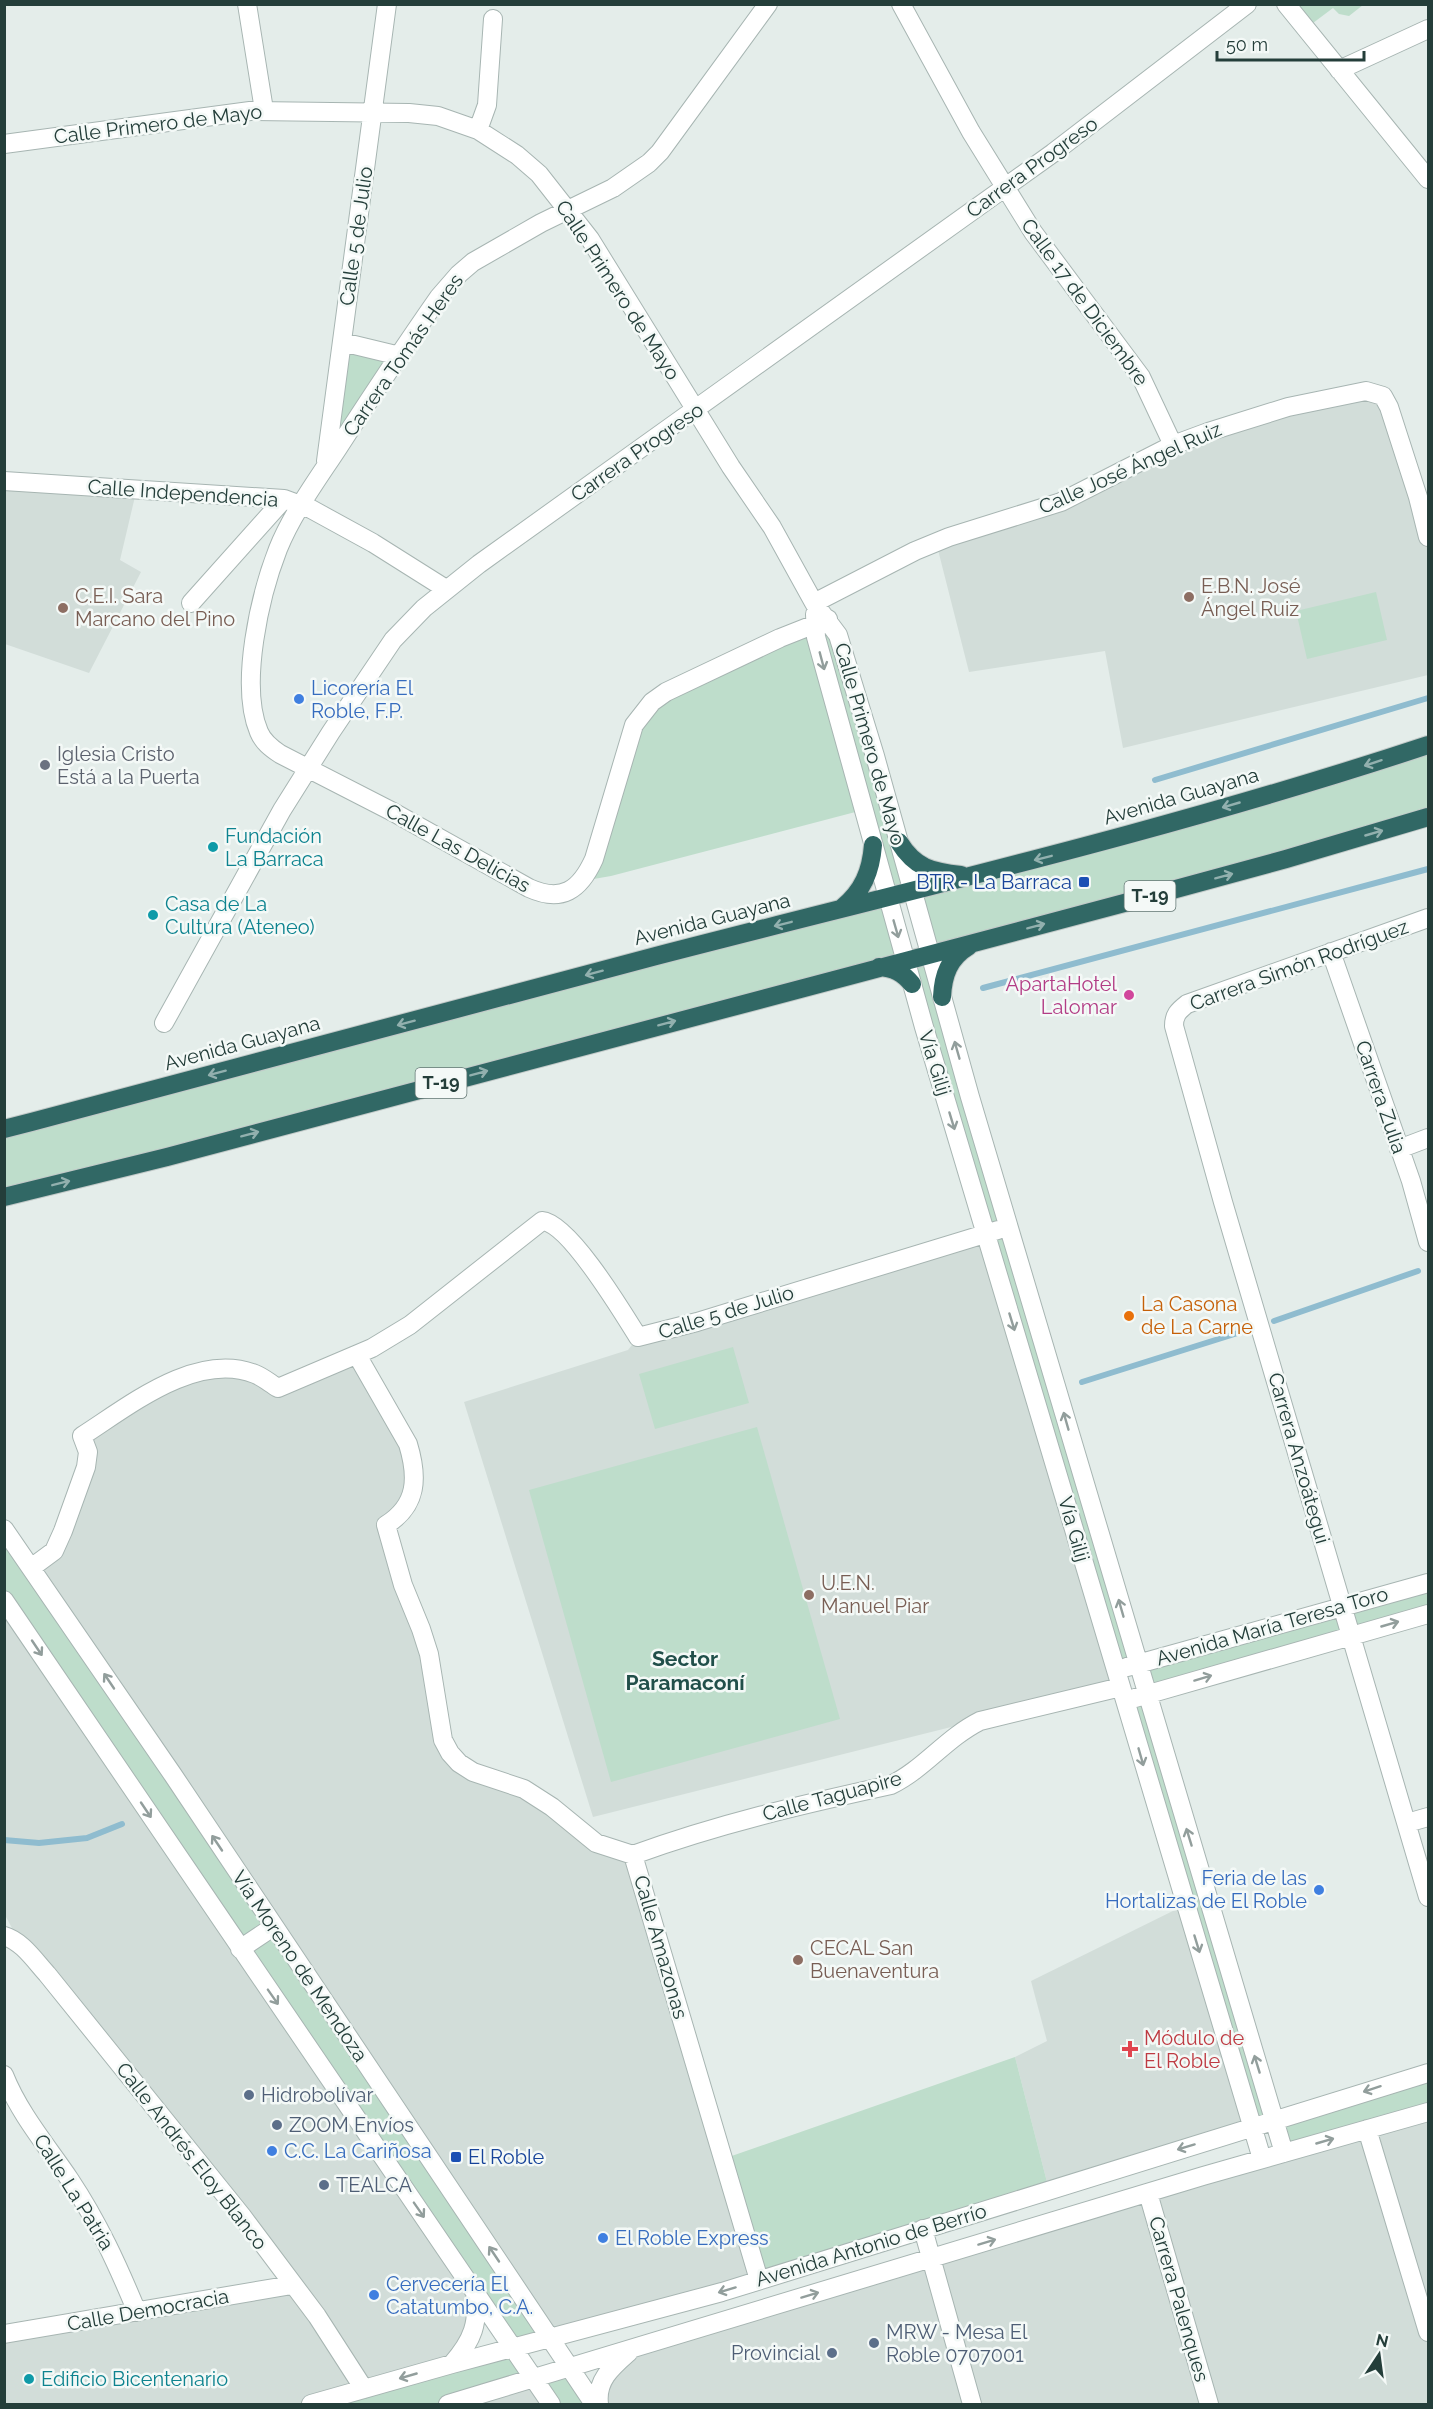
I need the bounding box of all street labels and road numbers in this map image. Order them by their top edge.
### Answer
street label: Calle Primero de Mayo [52,99,264,149]
street label: Carrera Progreso [962,111,1102,223]
street label: Calle 5 de Julio [334,165,378,307]
street label: Calle Primero de Mayo [551,196,685,385]
street label: Calle 17 de Diciembre [1016,214,1154,390]
street label: Carrera Tomás Heres [338,269,468,441]
street label: Carrera Progreso [566,397,708,507]
street label: Calle José Ángel Ruiz [1035,417,1225,519]
street label: Calle Independencia [87,474,279,512]
street label: Calle Primero de Mayo [830,640,910,848]
street label: Avenida Guayana [1101,762,1261,830]
street label: Calle Las Delicias [382,798,534,898]
road number: T-19 [1124,881,1176,911]
street label: Avenida Guayana [631,888,793,950]
street label: Carrera Simón Rodríguez [1186,914,1412,1016]
street label: Avenida Guayana [162,1011,322,1075]
street label: Vía Gilij [914,1027,956,1099]
street label: Carrera Zulia [1350,1037,1412,1157]
road number: T-19 [416,1068,466,1098]
street label: Calle 5 de Julio [655,1280,797,1344]
street label: Carrera Anzoátegui [1263,1370,1335,1546]
street label: Vía Gilij [1053,1494,1095,1564]
street label: Avenida María Teresa Toro [1153,1581,1391,1671]
street label: Calle Taguapire [760,1766,904,1826]
street label: Vía Moreno de Mendoza [227,1866,373,2066]
street label: Calle Amazonas [629,1872,693,2022]
street label: Calle Andrés Eloy Blanco [111,2058,273,2255]
street label: Calle La Patria [29,2130,119,2254]
street label: Avenida Antonio de Berrío [753,2198,989,2292]
street label: Carrera Palenques [1144,2214,1214,2384]
street label: Calle Democracia [65,2284,231,2336]

